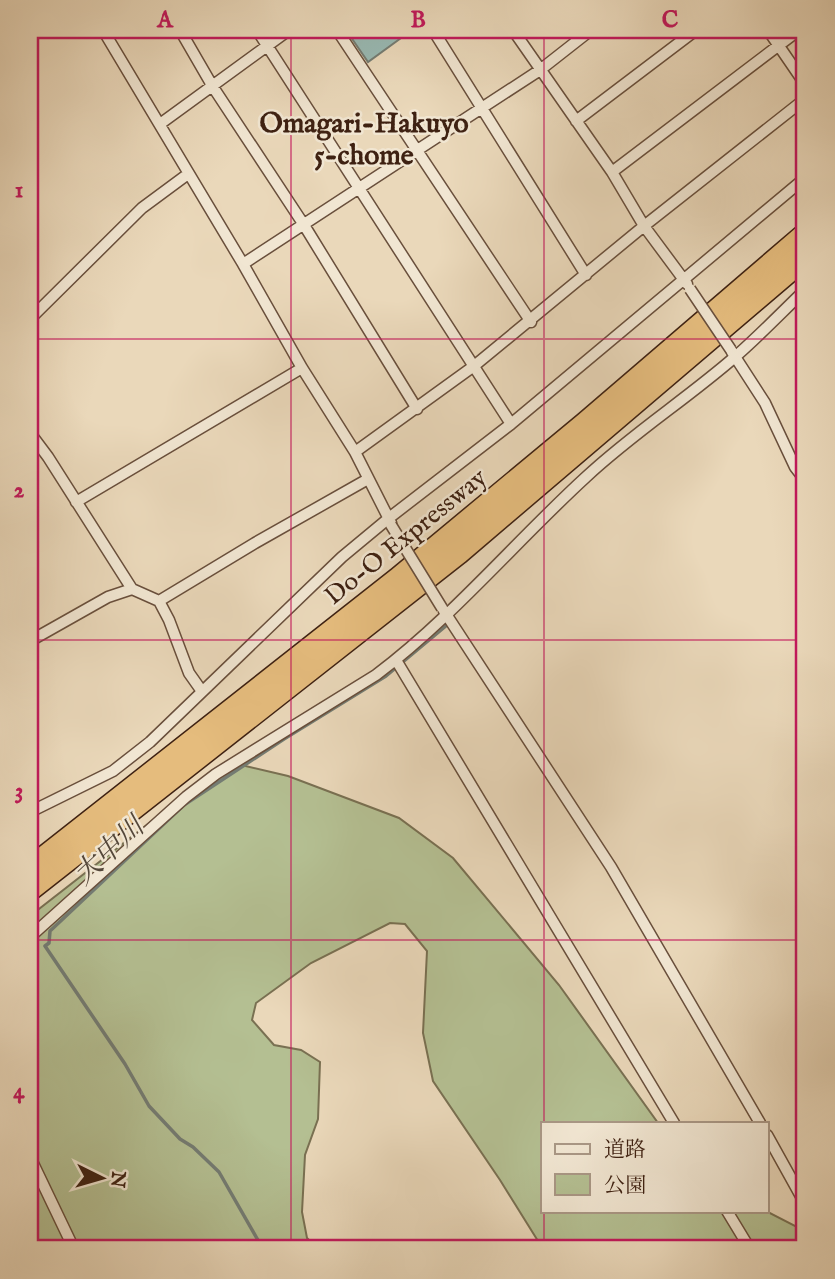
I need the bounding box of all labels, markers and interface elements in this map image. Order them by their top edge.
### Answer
text: A [156,6,174,35]
text: B [410,6,426,35]
text: C [662,6,679,35]
district label: Omagari-Hakuyo 5-chome [260,107,468,174]
text: 1 [15,176,23,205]
street label: Do-O Expressway [318,461,494,613]
text: 2 [14,476,25,505]
text: 3 [15,777,23,806]
water label: 大中川 [67,808,155,893]
text: 4 [13,1077,25,1106]
legend [541,1122,768,1212]
text: 道路 [604,1137,646,1164]
north arrow [66,1142,136,1212]
text: N [104,1169,130,1189]
text: 公園 [604,1173,646,1200]

